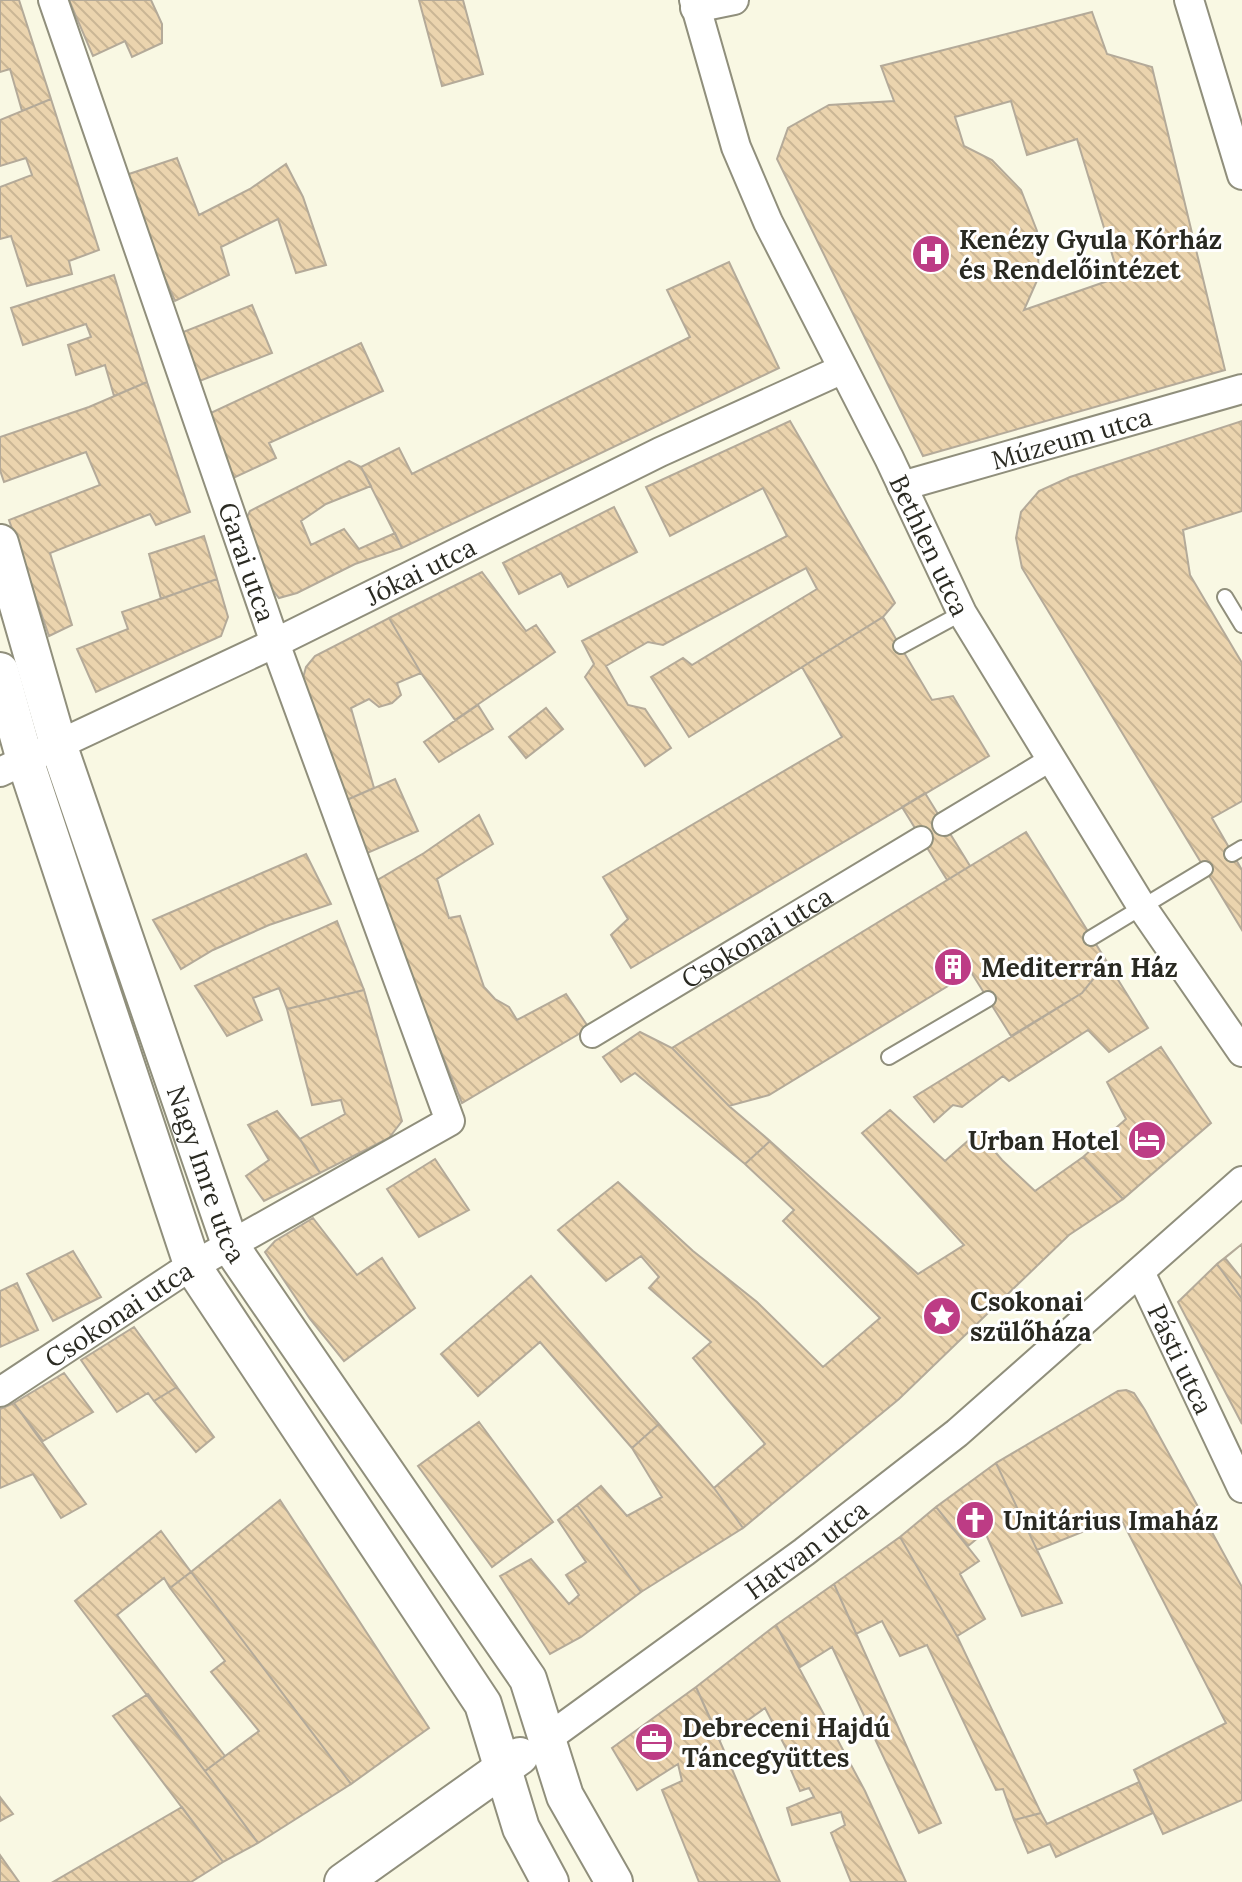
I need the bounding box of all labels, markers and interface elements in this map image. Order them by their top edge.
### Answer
place label: Kenézy Gyula Kórház és Rendelőintézet [959,223,1222,286]
hospital icon: Kenézy Gyula Kórház és Rendelőintézet [910,233,952,275]
street label: Múzeum utca [987,399,1155,476]
street label: Bethlen utca [883,469,977,621]
street label: Garai utca [211,498,283,626]
street label: Jókai utca [359,530,481,613]
street label: Csokonai utca [675,879,838,995]
building icon: Mediterrán Ház [932,946,974,988]
place label: Mediterrán Ház [981,951,1178,984]
street label: Nagy Imre utca [160,1081,253,1269]
hotel icon: Urban Hotel [1126,1119,1168,1161]
place label: Urban Hotel [968,1124,1119,1157]
street label: Csokonai utca [38,1253,198,1375]
place label: Csokonai szülőháza [970,1285,1092,1348]
place icon: Csokonai szülőháza [921,1295,963,1337]
street label: Pásti utca [1141,1298,1221,1419]
street label: Hatvan utca [738,1492,874,1606]
church icon: Unitárius Imaház [954,1499,996,1541]
place label: Unitárius Imaház [1003,1504,1218,1537]
place label: Debreceni Hajdú Táncegyüttes [682,1711,890,1774]
office icon: Debreceni Hajdú Táncegyüttes [633,1721,675,1763]

